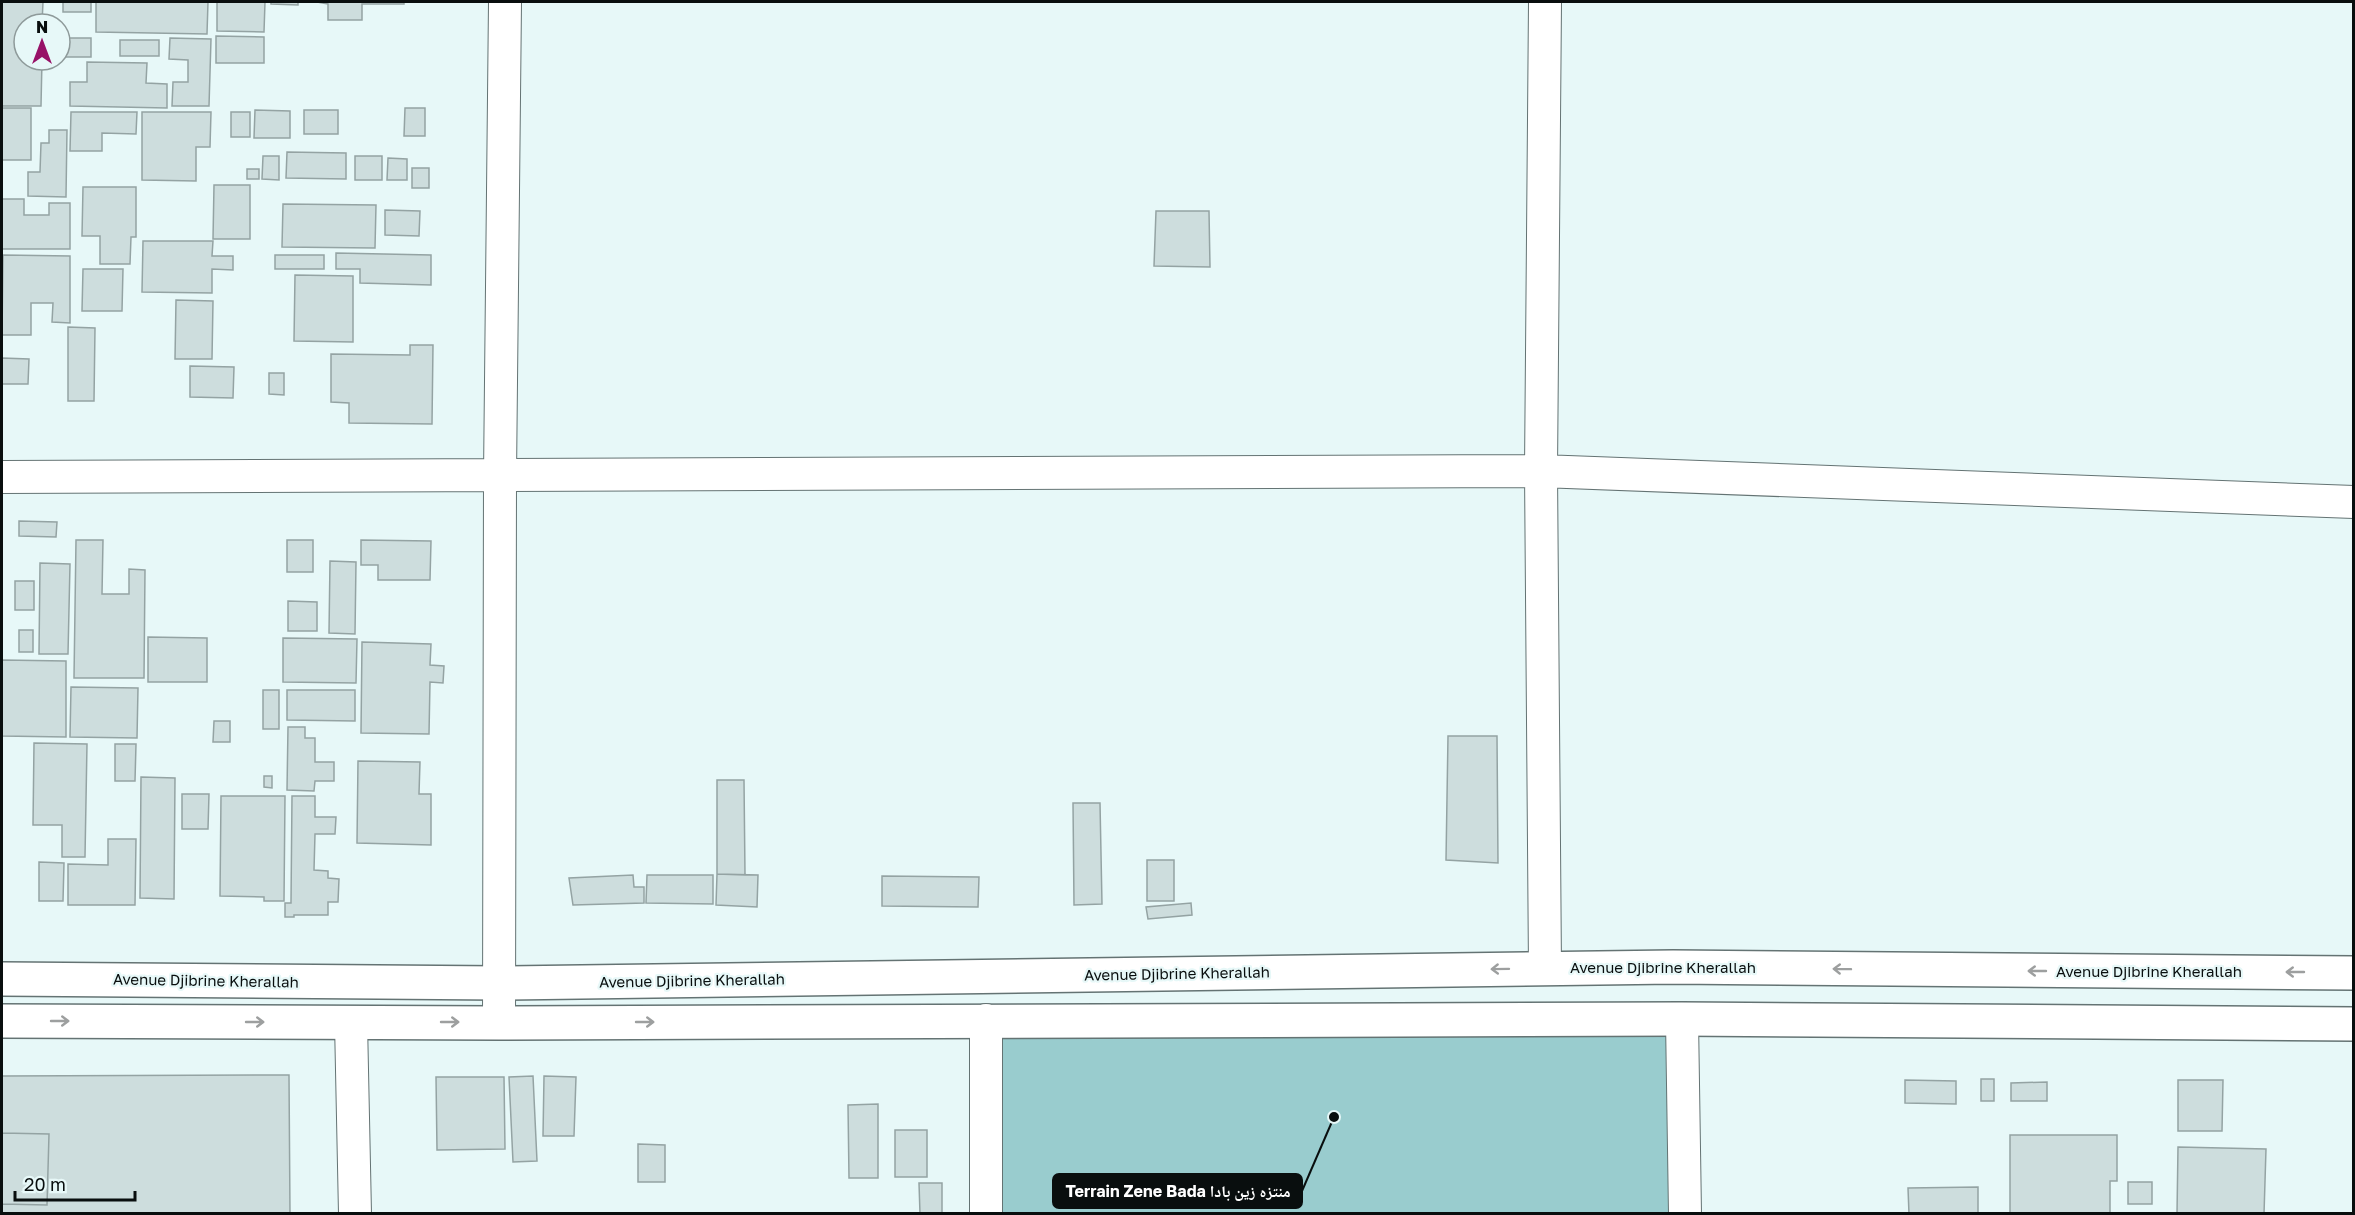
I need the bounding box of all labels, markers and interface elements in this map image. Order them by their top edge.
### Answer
north arrow [12,12,72,72]
text: N [36,17,48,37]
street label: Avenue Djibrine Kherallah [1570,958,1756,976]
street label: Avenue Djibrine Kherallah [1084,962,1270,984]
street label: Avenue Djibrine Kherallah [2056,962,2242,980]
one-way arrow [1491,963,1511,975]
one-way arrow [1833,963,1853,975]
one-way arrow [2028,965,2048,977]
one-way arrow [2286,966,2306,978]
street label: Avenue Djibrine Kherallah [113,969,299,991]
street label: Avenue Djibrine Kherallah [599,969,785,991]
one-way arrow [49,1015,69,1027]
one-way arrow [244,1016,264,1028]
one-way arrow [439,1016,459,1028]
one-way arrow [634,1016,654,1028]
scale bar [15,1164,135,1202]
text: 20 m [24,1173,66,1195]
callout: Terrain Zene Bada منتزه زين بادا [1053,1174,1302,1208]
text: Terrain Zene Bada منتزه زين بادا [1065,1181,1291,1201]

